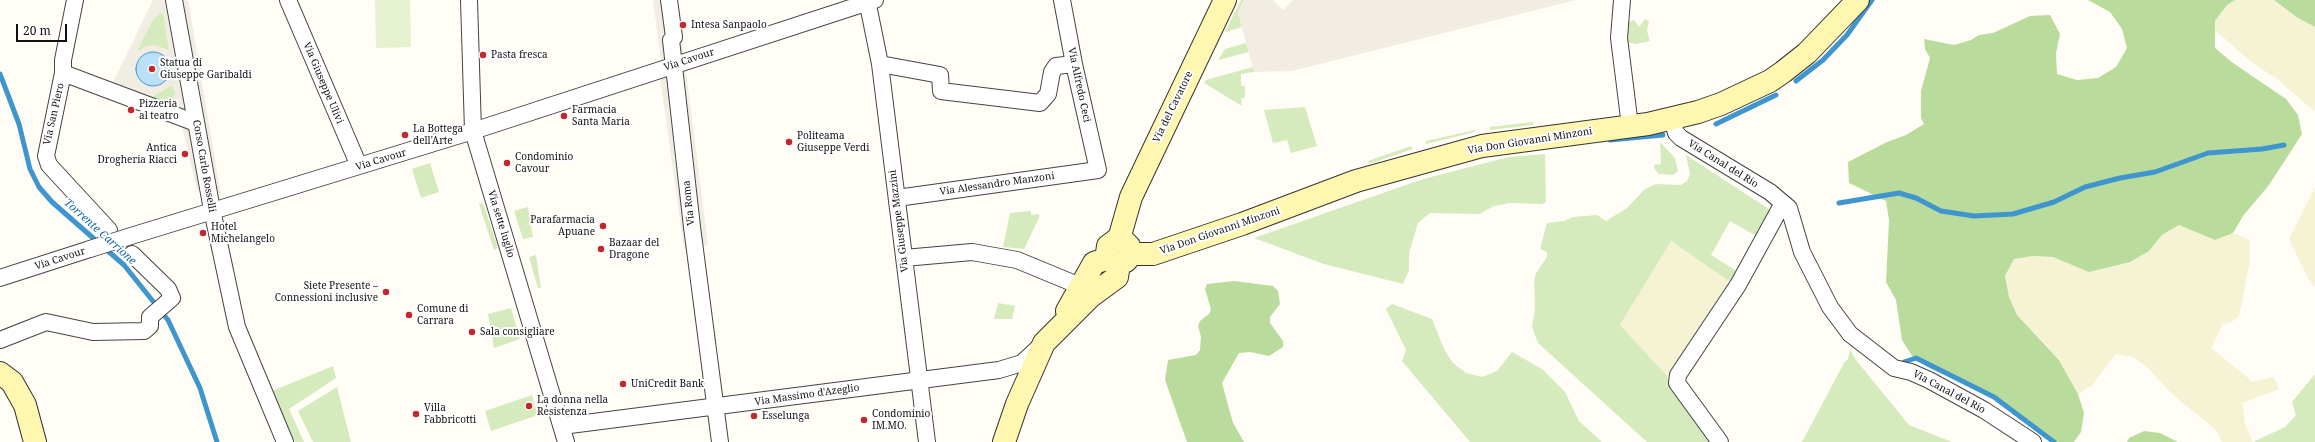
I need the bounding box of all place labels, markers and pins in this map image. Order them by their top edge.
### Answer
place label: Intesa Sanpaolo [691,19,767,31]
marker: Intesa Sanpaolo [678,20,688,30]
place label: Pasta fresca [491,49,548,61]
marker: Pasta fresca [478,50,488,60]
place label: Statua di Giuseppe Garibaldi [160,57,252,80]
marker: Statua di Giuseppe Garibaldi [147,64,157,74]
place label: Pizzeria al teatro [139,98,179,122]
place label: Farmacia Santa Maria [572,104,630,128]
marker: Pizzeria al teatro [126,105,136,115]
marker: Farmacia Santa Maria [559,111,569,121]
place label: La Bottega dell'Arte [413,123,463,146]
marker: La Bottega dell'Arte [400,130,410,140]
place label: Politeama Giuseppe Verdi [797,130,869,154]
marker: Politeama Giuseppe Verdi [784,137,794,147]
place label: Antica Drogheria Riacci [98,142,177,166]
marker: Antica Drogheria Riacci [180,149,190,159]
place label: Condominio Cavour [515,151,573,174]
marker: Condominio Cavour [502,158,512,168]
place label: Parafarmacia Apuane [530,214,595,238]
place label: Hotel Michelangelo [211,221,275,244]
marker: Parafarmacia Apuane [598,221,608,231]
marker: Hotel Michelangelo [198,228,208,238]
place label: Bazaar del Dragone [609,237,659,260]
marker: Bazaar del Dragone [596,244,606,254]
place label: Siete Presente – Connessioni inclusive [275,280,378,304]
marker: Siete Presente – Connessioni inclusive [381,287,391,297]
place label: Comune di Carrara [417,303,468,326]
marker: Comune di Carrara [404,310,414,320]
place label: Sala consigliare [480,326,555,338]
marker: Sala consigliare [467,327,477,337]
place label: UniCredit Bank [631,378,704,390]
marker: UniCredit Bank [618,379,628,389]
place label: La donna nella Resistenza [537,394,608,418]
marker: La donna nella Resistenza [524,401,534,411]
place label: Villa Fabbricotti [424,402,476,426]
place label: Condominio IM.MO. [872,408,930,432]
marker: Villa Fabbricotti [411,409,421,419]
place label: Esselunga [762,410,810,422]
marker: Esselunga [749,411,759,421]
marker: Condominio IM.MO. [859,415,869,425]

